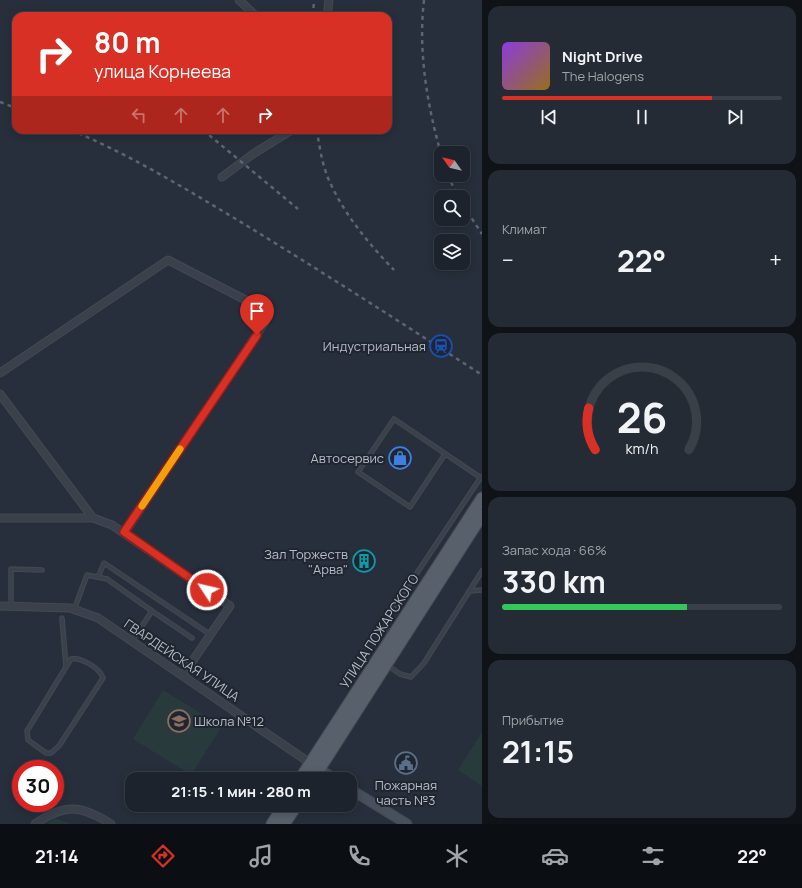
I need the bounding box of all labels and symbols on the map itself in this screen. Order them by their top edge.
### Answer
north arrow [434,146,470,182]
pin [240,294,274,335]
station icon: Индустриальная [428,333,454,359]
place label: Индустриальная [323,337,426,355]
shop icon: Автосервис [387,445,413,471]
place label: Автосервис [311,449,384,467]
place label: Зал Торжеств "Арва" [264,545,348,578]
building icon: Зал Торжеств "Арва" [351,548,377,574]
position arrow [186,569,228,611]
street label: УЛИЦА ПОЖАРСКОГО [335,570,423,692]
street label: ГВАРДЕЙСКАЯ УЛИЦА [121,615,243,705]
school or university icon: Школа №12 [166,708,192,734]
place label: Школа №12 [194,712,264,730]
public building icon: Пожарная часть №3 [393,750,419,776]
speed limit sign: 30 [12,760,64,812]
place label: Пожарная часть №3 [375,776,437,809]

